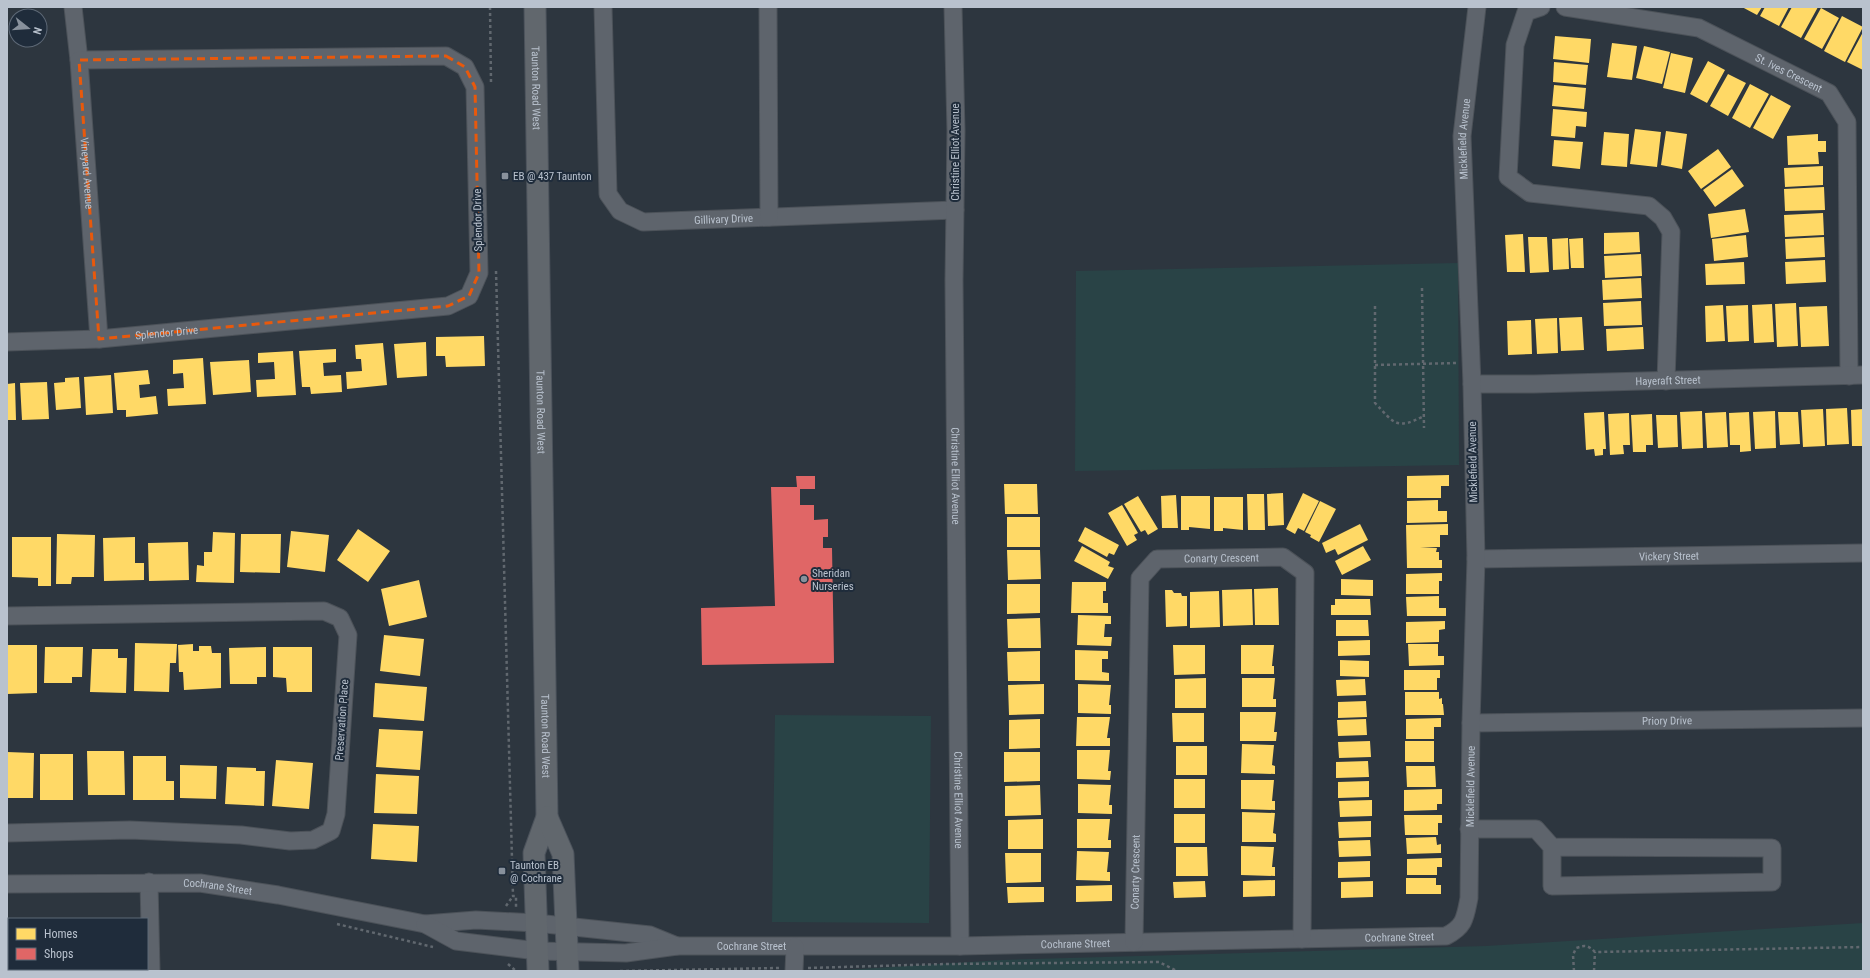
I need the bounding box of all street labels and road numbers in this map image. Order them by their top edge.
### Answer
street label: Taunton Road West [529,46,543,130]
street label: St. Ives Crescent [1753,51,1824,95]
street label: Micklefield Avenue [1455,98,1473,180]
street label: Christine Elliot Avenue [949,103,962,201]
street label: Vineyard Avenue [78,137,96,210]
street label: Splendor Drive [471,188,485,252]
street label: Gillivary Drive [694,211,753,227]
street label: Splendor Drive [135,323,199,342]
street label: Taunton Road West [534,370,548,454]
street label: Hayeraft Street [1635,373,1701,388]
street label: Micklefield Avenue [1466,421,1480,503]
street label: Christine Elliot Avenue [949,427,963,525]
street label: Vickery Street [1639,549,1699,563]
street label: Conarty Crescent [1184,551,1259,565]
street label: Preservation Place [333,679,351,761]
street label: Taunton Road West [539,694,553,778]
street label: Priory Drive [1642,714,1692,727]
street label: Micklefield Avenue [1463,746,1477,827]
street label: Christine Elliot Avenue [952,751,966,849]
street label: Conarty Crescent [1128,834,1142,910]
street label: Cochrane Street [183,876,253,897]
street label: Cochrane Street [1365,930,1434,944]
street label: Cochrane Street [1041,936,1110,951]
street label: Cochrane Street [717,940,786,953]

